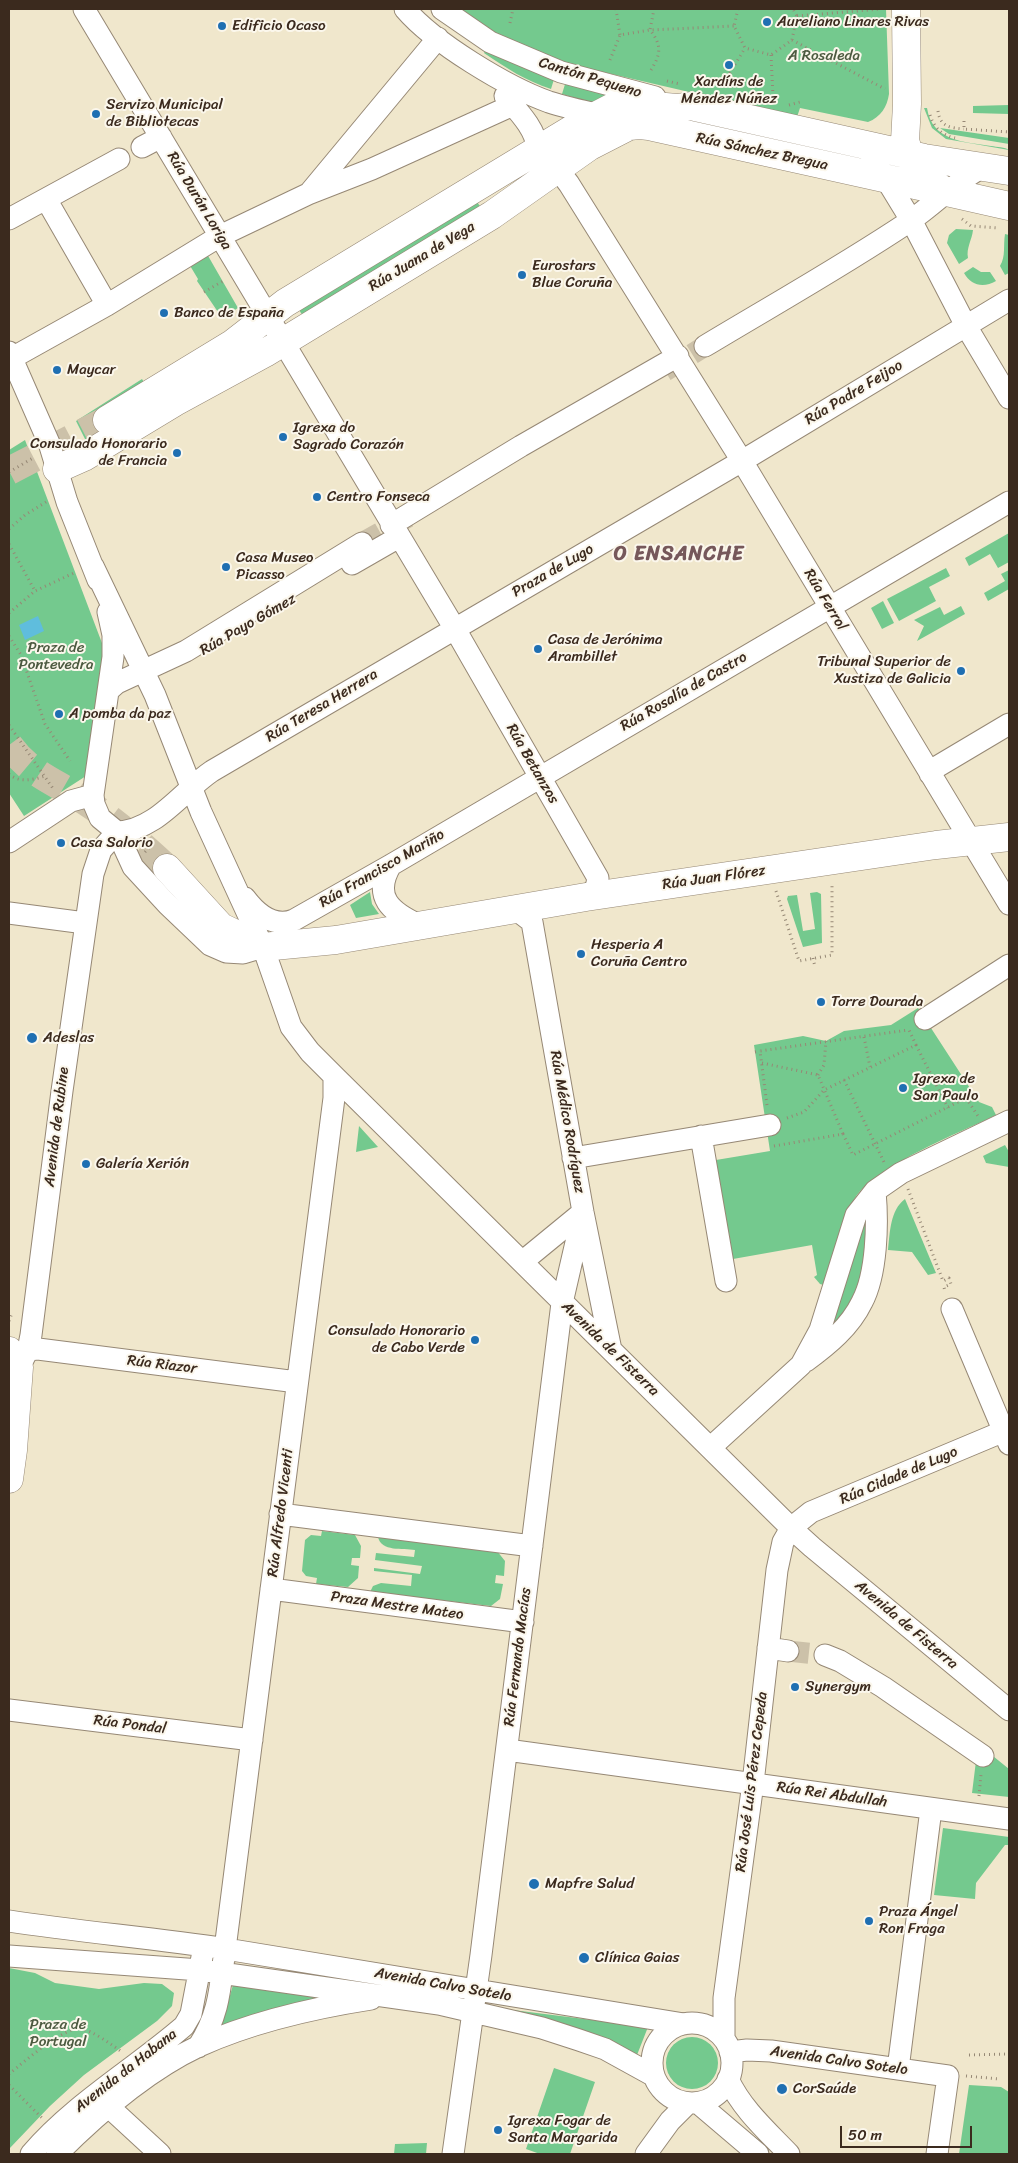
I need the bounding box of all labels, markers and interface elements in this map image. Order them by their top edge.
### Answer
place label: Aureliano Linares Rivas [777,13,929,31]
marker: Aureliano Linares Rivas [761,16,773,28]
place label: Edificio Ocaso [232,17,326,35]
marker: Edificio Ocaso [216,20,228,32]
park label: A Rosaleda [788,47,860,65]
street label: Cantón Pequeno [537,54,643,102]
marker: Xardíns de Méndez Núñez [723,59,735,71]
place label: Xardíns de Méndez Núñez [681,73,777,108]
place label: Servizo Municipal de Bibliotecas [106,96,223,131]
marker: Servizo Municipal de Bibliotecas [90,108,102,120]
street label: Rúa Sánchez Bregua [695,129,829,175]
street label: Rúa Durán Loriga [163,149,235,253]
street label: Rúa Juana de Vega [366,218,478,296]
place label: Eurostars Blue Coruña [532,257,612,292]
marker: Eurostars Blue Coruña [516,269,528,281]
place label: Banco de España [174,304,284,322]
marker: Banco de España [158,307,170,319]
street label: Rúa Padre Feijoo [802,357,906,429]
place label: Maycar [67,361,116,379]
marker: Maycar [51,364,63,376]
place label: Igrexa do Sagrado Corazón [293,419,404,454]
marker: Igrexa do Sagrado Corazón [277,431,289,443]
place label: Consulado Honorario de Francia [30,435,167,470]
marker: Consulado Honorario de Francia [171,447,183,459]
place label: Centro Fonseca [327,488,430,506]
marker: Centro Fonseca [311,491,323,503]
street label: Praza de Lugo [509,540,597,602]
district label: O ENSANCHE [613,543,745,567]
place label: Casa Museo Picasso [236,549,314,584]
marker: Casa Museo Picasso [220,561,232,573]
street label: Rúa Ferrol [800,566,850,634]
street label: Rúa Payo Gómez [197,590,299,660]
place label: Casa de Jerónima Arambillet [548,631,663,666]
park label: Praza de Pontevedra [19,639,93,674]
marker: Casa de Jerónima Arambillet [532,643,544,655]
street label: Rúa Rosalía de Castro [617,648,751,736]
place label: Tribunal Superior de Xustiza de Galicia [817,653,951,688]
street label: Rúa Teresa Herrera [263,665,381,747]
marker: Tribunal Superior de Xustiza de Galicia [955,665,967,677]
place label: A pomba da paz [69,705,171,723]
marker: A pomba da paz [53,708,65,720]
street label: Rúa Betanzos [502,721,562,807]
street label: Rúa Francisco Mariño [316,826,448,912]
place label: Casa Salorio [71,834,153,852]
marker: Casa Salorio [55,837,67,849]
street label: Rúa Juan Flórez [661,862,767,894]
place label: Hesperia A Coruña Centro [591,936,687,971]
marker: Hesperia A Coruña Centro [575,948,587,960]
place label: Torre Dourada [831,993,923,1011]
marker: Torre Dourada [815,996,827,1008]
place label: Adeslas [43,1029,94,1047]
marker: Adeslas [25,1031,39,1045]
street label: Rúa Médico Rodríguez [546,1049,588,1195]
street label: Avenida de Rubine [41,1066,73,1188]
place label: Igrexa de San Paulo [913,1070,978,1105]
marker: Igrexa de San Paulo [897,1082,909,1094]
place label: Galería Xerión [96,1155,189,1173]
marker: Galería Xerión [80,1158,92,1170]
street label: Avenida de Fisterra [557,1298,663,1400]
place label: Consulado Honorario de Cabo Verde [328,1322,465,1357]
marker: Consulado Honorario de Cabo Verde [469,1334,481,1346]
street label: Rúa Riazor [126,1352,198,1378]
street label: Rúa Cidade de Lugo [837,1443,961,1509]
street label: Rúa Alfredo Vicenti [264,1448,298,1578]
street label: Avenida de Fisterra [851,1577,961,1673]
street label: Rúa Fernando Macías [501,1587,535,1727]
street label: Praza Mestre Mateo [329,1588,465,1624]
place label: Synergym [805,1678,871,1696]
marker: Synergym [789,1681,801,1693]
street label: Rúa José Luis Pérez Cepeda [732,1691,772,1873]
street label: Rúa Pondal [93,1712,167,1738]
street label: Rúa Rei Abdullah [776,1778,888,1812]
place label: Mapfre Salud [545,1875,634,1893]
marker: Mapfre Salud [527,1877,541,1891]
place label: Praza Ángel Ron Fraga [879,1903,958,1938]
marker: Praza Ángel Ron Fraga [863,1915,875,1927]
place label: Clínica Gaias [595,1949,679,1967]
marker: Clínica Gaias [577,1951,591,1965]
street label: Avenida Calvo Sotelo [373,1964,513,2006]
park label: Praza de Portugal [30,2016,86,2051]
street label: Avenida da Habana [71,2025,181,2117]
street label: Avenida Calvo Sotelo [769,2042,909,2080]
place label: CorSaúde [793,2080,856,2098]
marker: CorSaúde [775,2082,789,2096]
place label: Igrexa Fogar de Santa Margarida [508,2112,618,2147]
scale bar [843,2116,976,2148]
text: 50 m [848,2122,882,2148]
marker: Igrexa Fogar de Santa Margarida [492,2124,504,2136]

